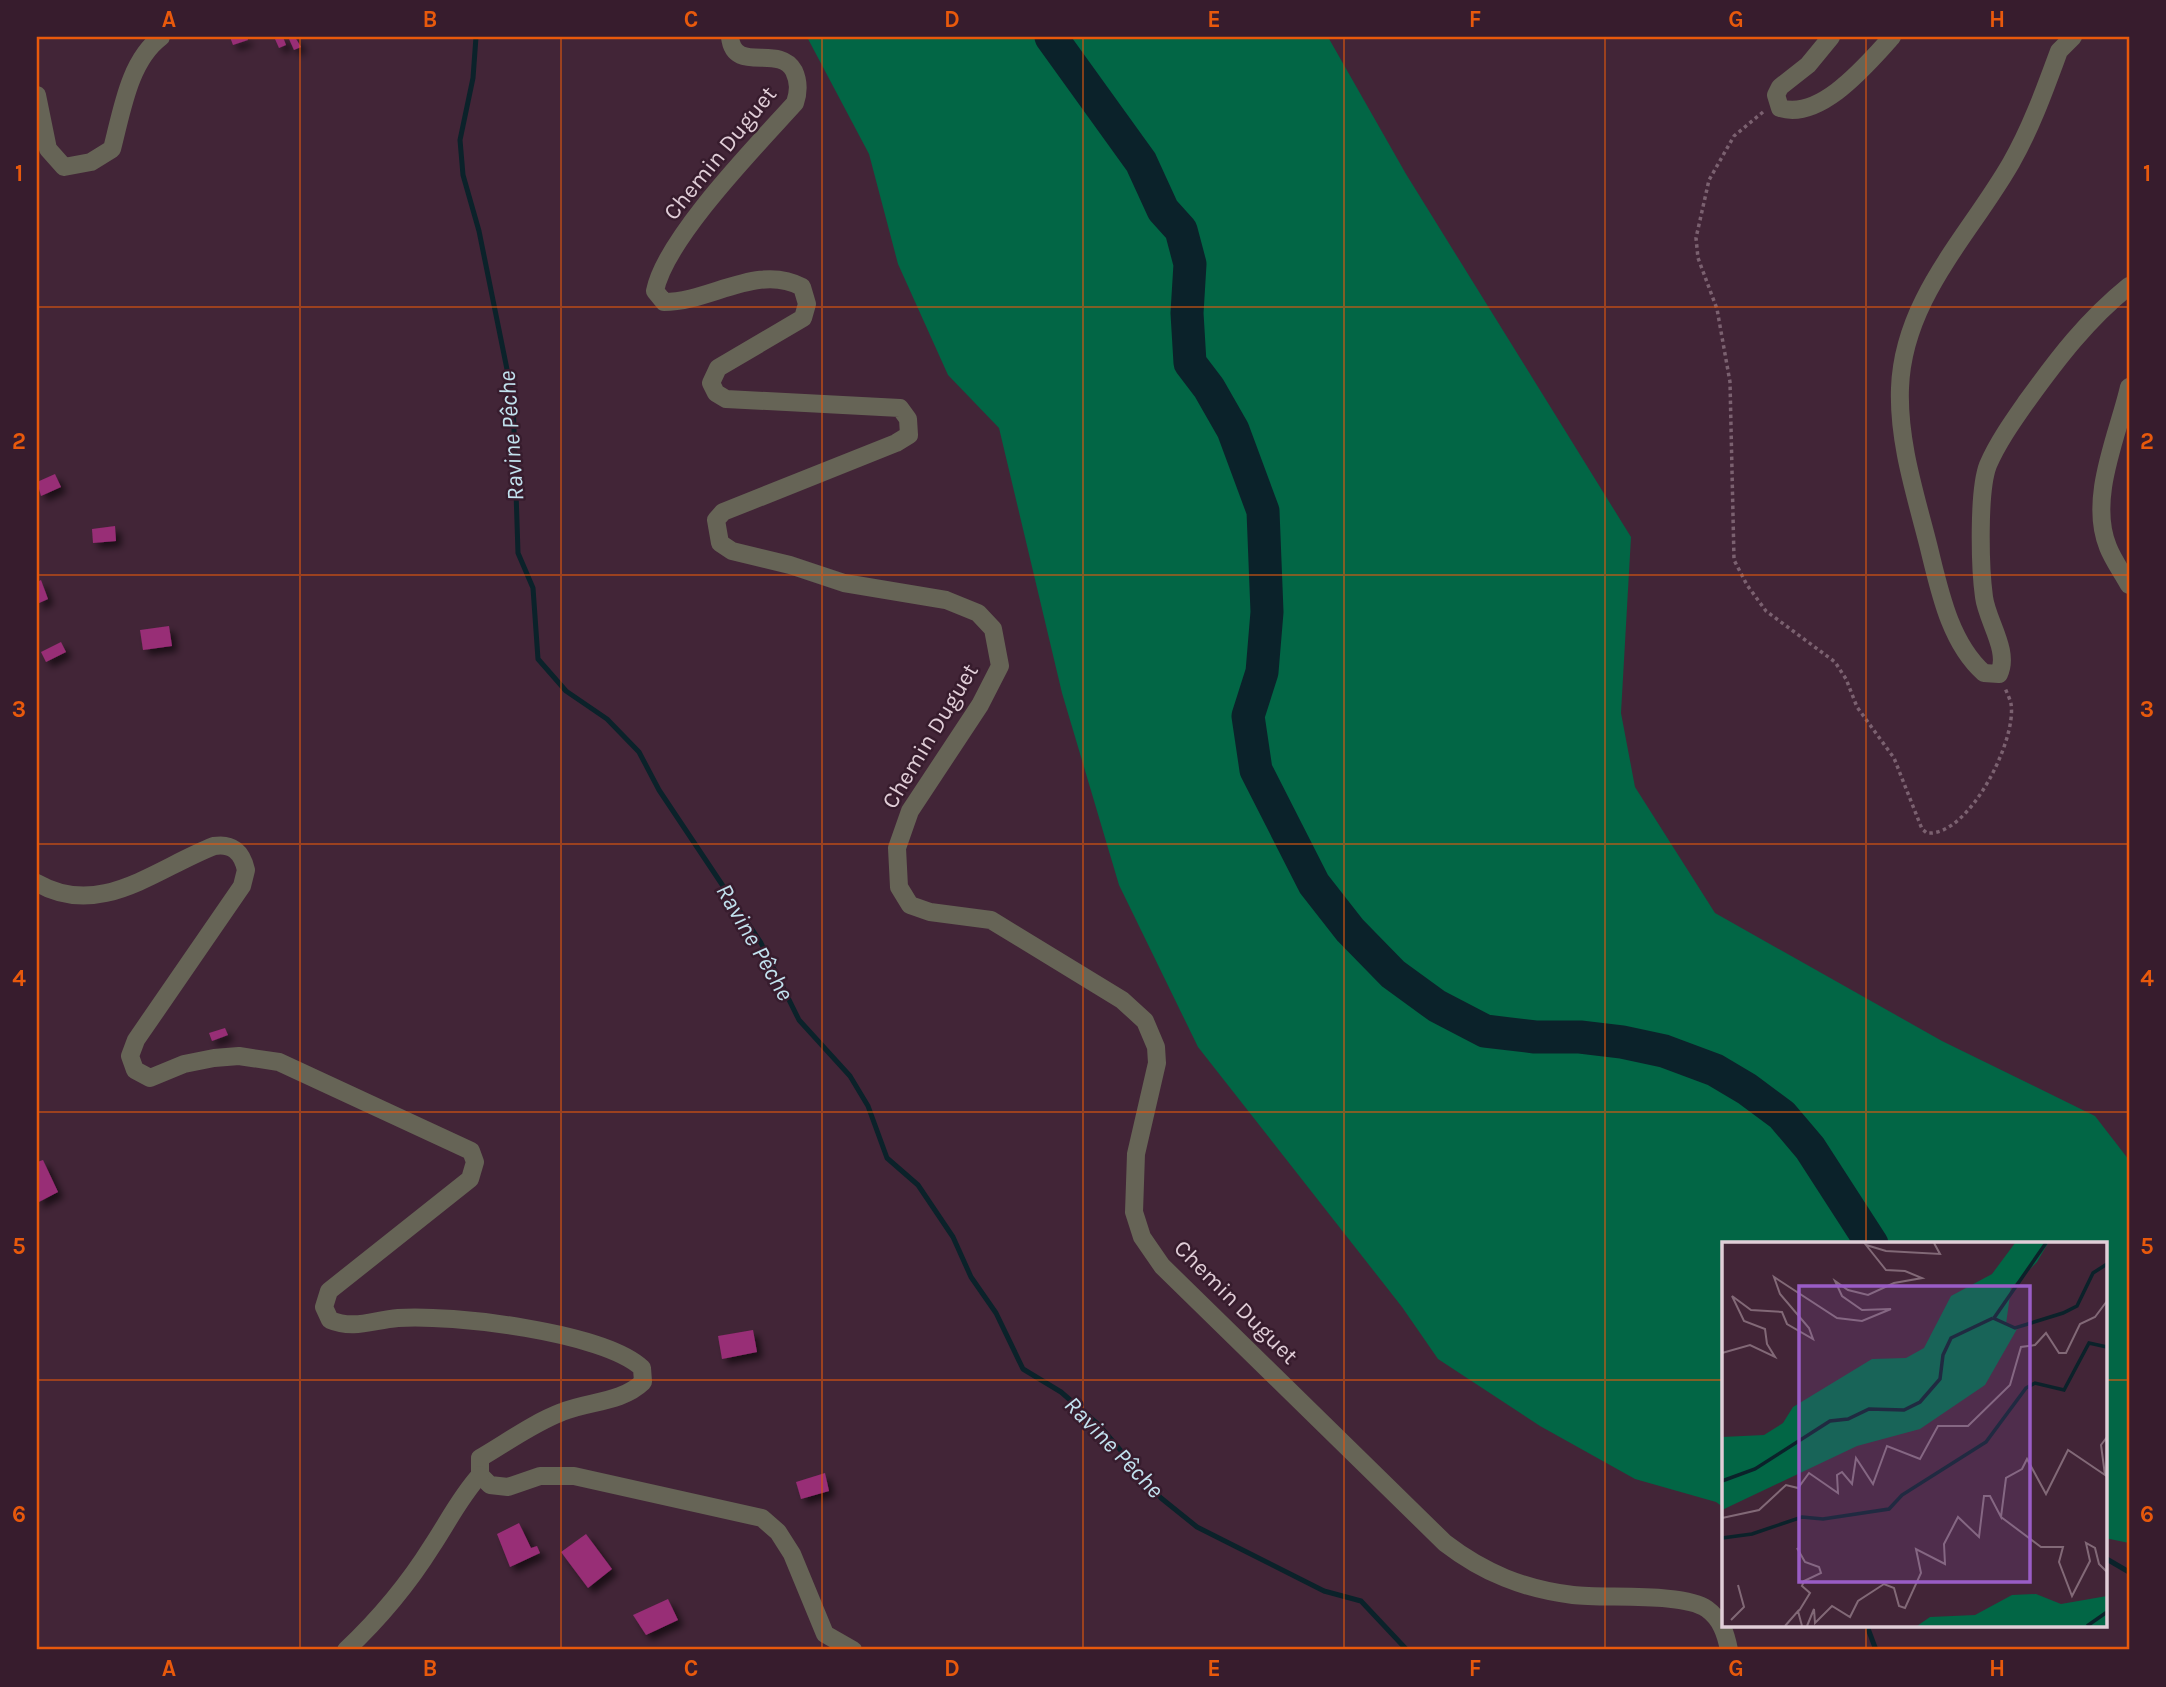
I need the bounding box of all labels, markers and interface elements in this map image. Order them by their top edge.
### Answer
text: A [162,6,176,33]
text: B [423,6,437,33]
text: C [684,6,698,33]
text: D [944,6,960,33]
text: E [1207,6,1221,33]
text: F [1469,6,1481,33]
text: G [1728,6,1744,33]
text: H [1989,6,2005,33]
street label: Chemin Duguet [658,81,782,225]
text: 1 [15,160,23,187]
text: 1 [2143,160,2151,187]
water label: Ravine Pêche [492,370,530,502]
text: 2 [12,428,26,455]
text: 2 [2140,428,2154,455]
street label: Chemin Duguet [876,658,984,813]
text: 3 [12,696,26,723]
text: 3 [2140,696,2154,723]
water label: Ravine Pêche [710,879,800,1005]
text: 4 [12,965,26,992]
text: 4 [2140,965,2154,992]
text: 5 [12,1233,26,1260]
text: 5 [2140,1233,2154,1260]
street label: Chemin Duguet [1168,1234,1304,1370]
inset map [1722,1242,2106,1628]
water label: Ravine Pêche [1059,1390,1169,1504]
text: 6 [12,1501,26,1528]
text: 6 [2140,1501,2154,1528]
text: A [162,1655,176,1682]
text: B [423,1655,437,1682]
text: C [684,1655,698,1682]
text: D [944,1655,960,1682]
text: E [1207,1655,1221,1682]
text: F [1469,1655,1481,1682]
text: G [1728,1655,1744,1682]
text: H [1989,1655,2005,1682]

